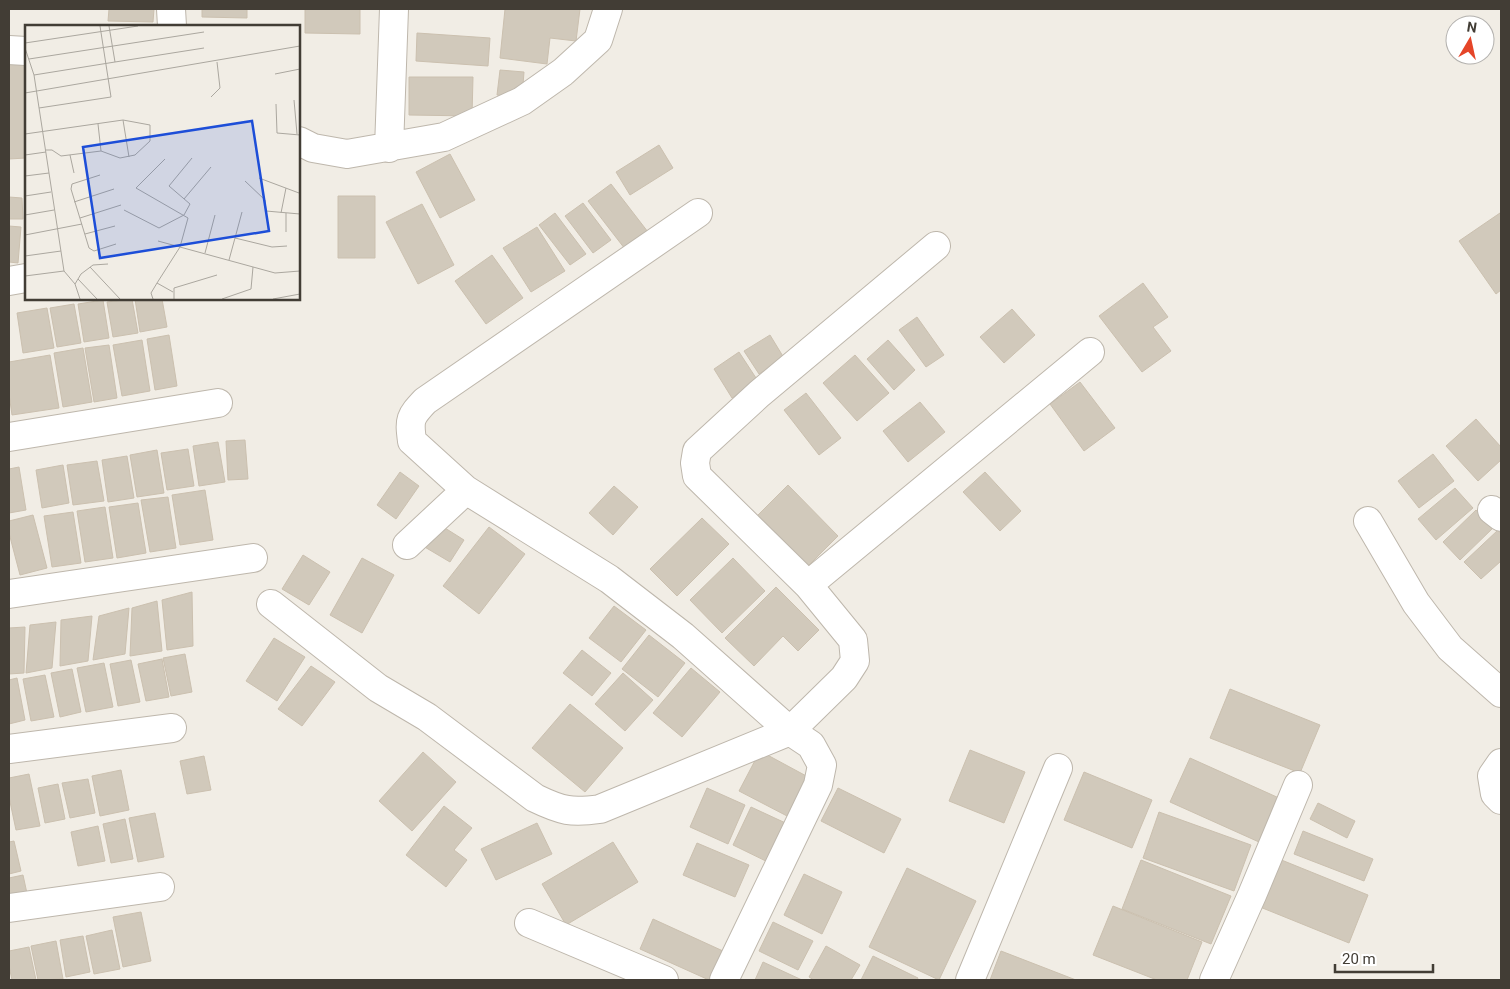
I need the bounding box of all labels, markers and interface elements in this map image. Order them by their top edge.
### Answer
north arrow [1445,15,1495,65]
text: N [1466,18,1478,36]
inset map [25,25,300,300]
scale bar [1335,942,1432,974]
text: 20 m [1342,950,1376,968]

